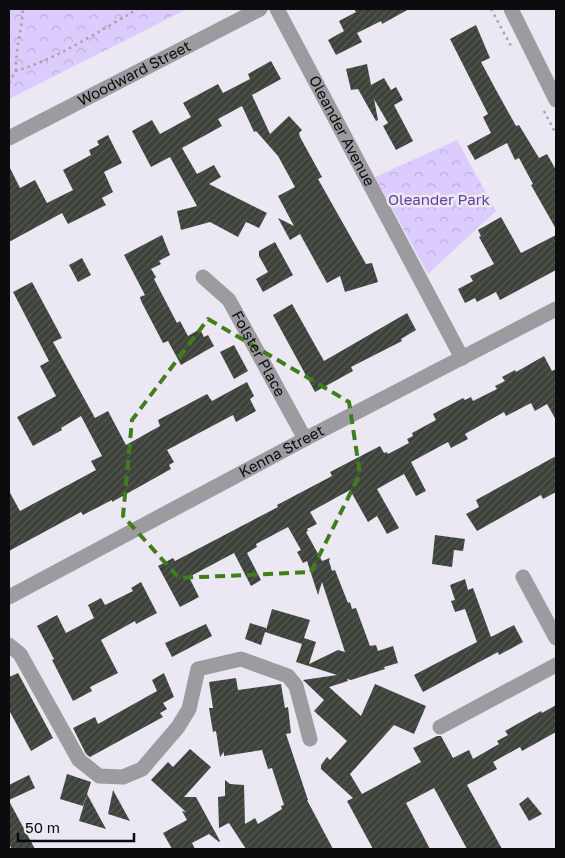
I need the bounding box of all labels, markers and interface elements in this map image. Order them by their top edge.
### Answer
street label: Woodward Street [74,36,193,109]
street label: Oleander Avenue [306,72,379,189]
park label: Oleander Park [388,190,491,208]
street label: Folster Place [229,307,290,400]
street label: Kenna Street [235,421,327,481]
scale bar [18,810,134,842]
text: 50 m [25,818,60,836]

